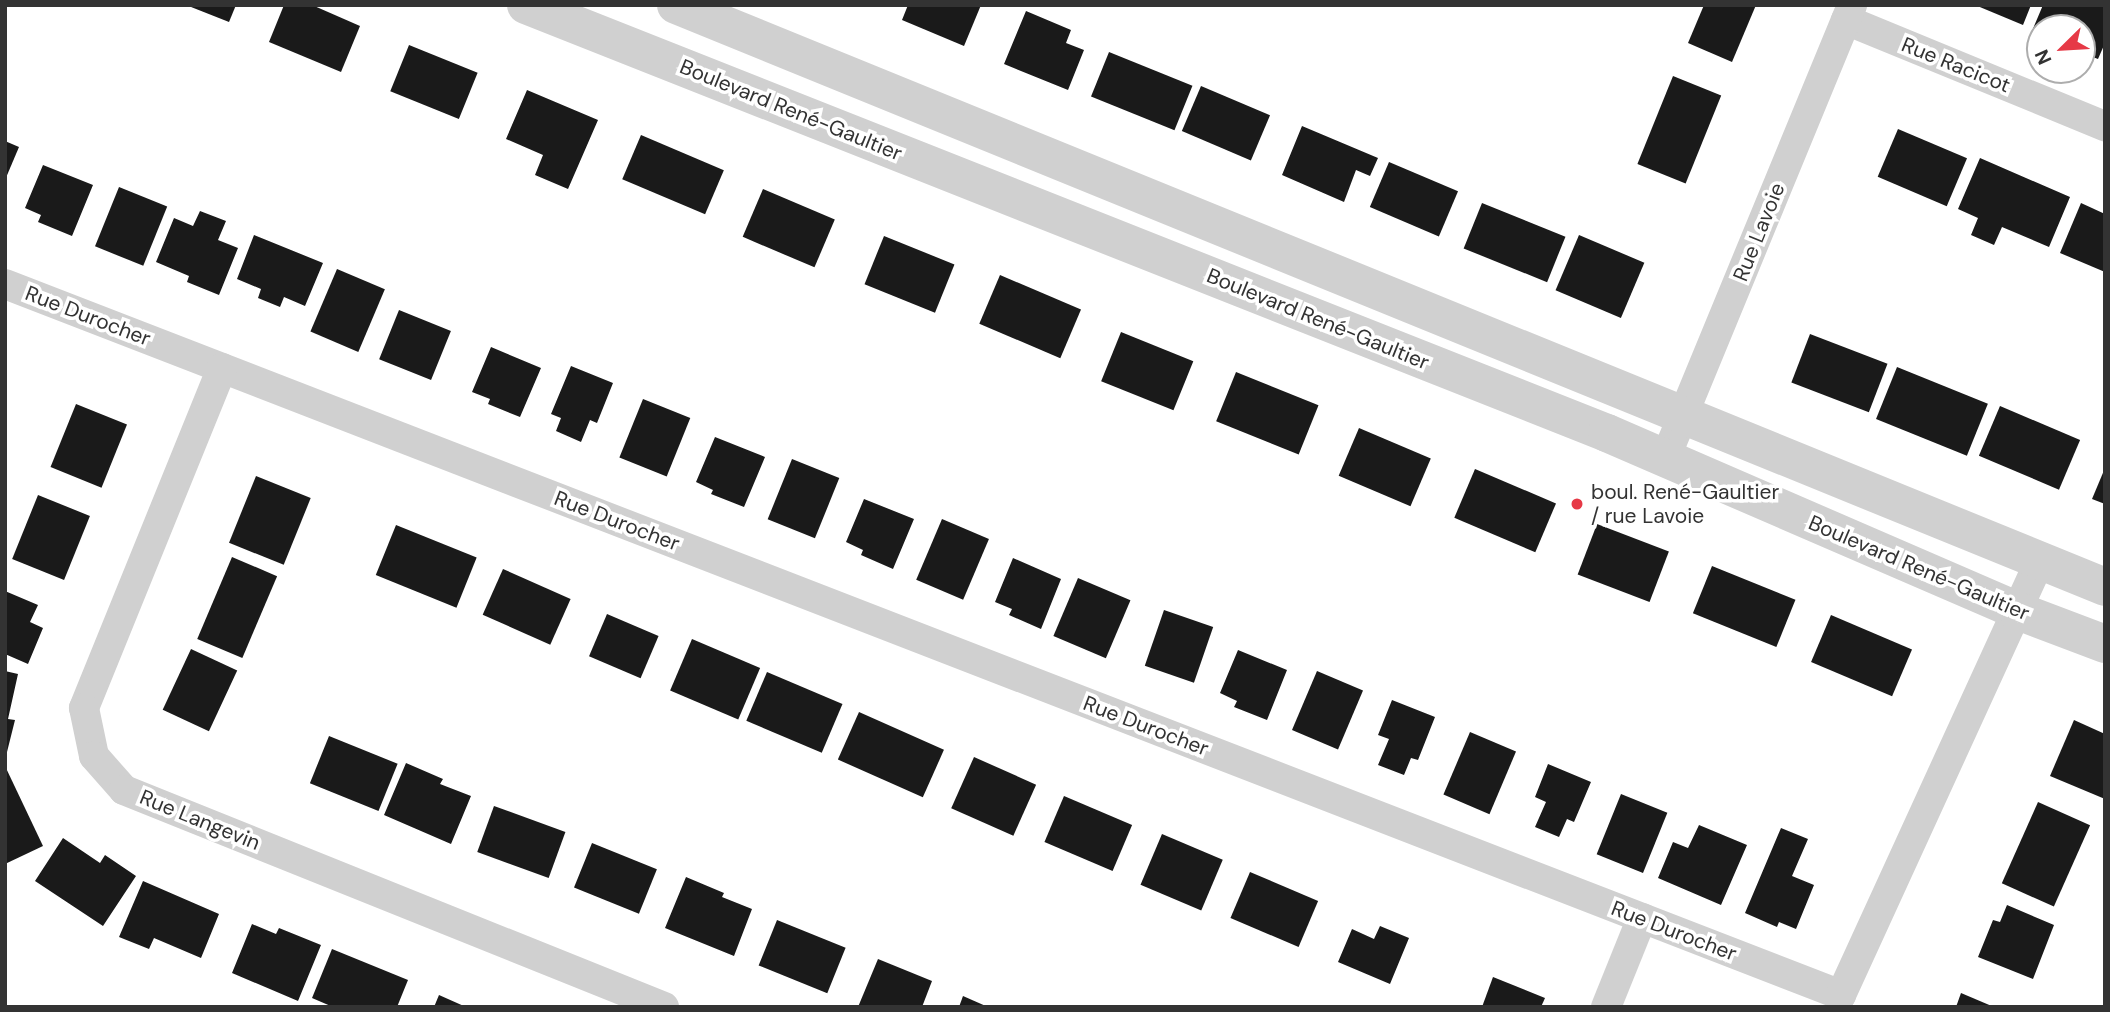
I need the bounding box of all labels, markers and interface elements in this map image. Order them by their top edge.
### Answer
north arrow [2026,14,2096,84]
street label: Rue Racicot [1898,32,2014,98]
text: N [2029,46,2057,68]
street label: Boulevard René-Gaultier [676,54,906,166]
street label: Rue Lavoie [1728,179,1790,285]
street label: Boulevard René-Gaultier [1203,263,1433,375]
street label: Rue Durocher [22,281,154,351]
place label: boul. René-Gaultier / rue Lavoie [1591,479,1779,529]
street label: Rue Durocher [551,486,683,556]
marker: boul. René-Gaultier / rue Lavoie [1569,496,1585,512]
street label: Boulevard René-Gaultier [1805,510,2033,626]
street label: Rue Durocher [1080,691,1212,761]
street label: Rue Langevin [136,784,264,856]
street label: Rue Durocher [1608,896,1740,966]

